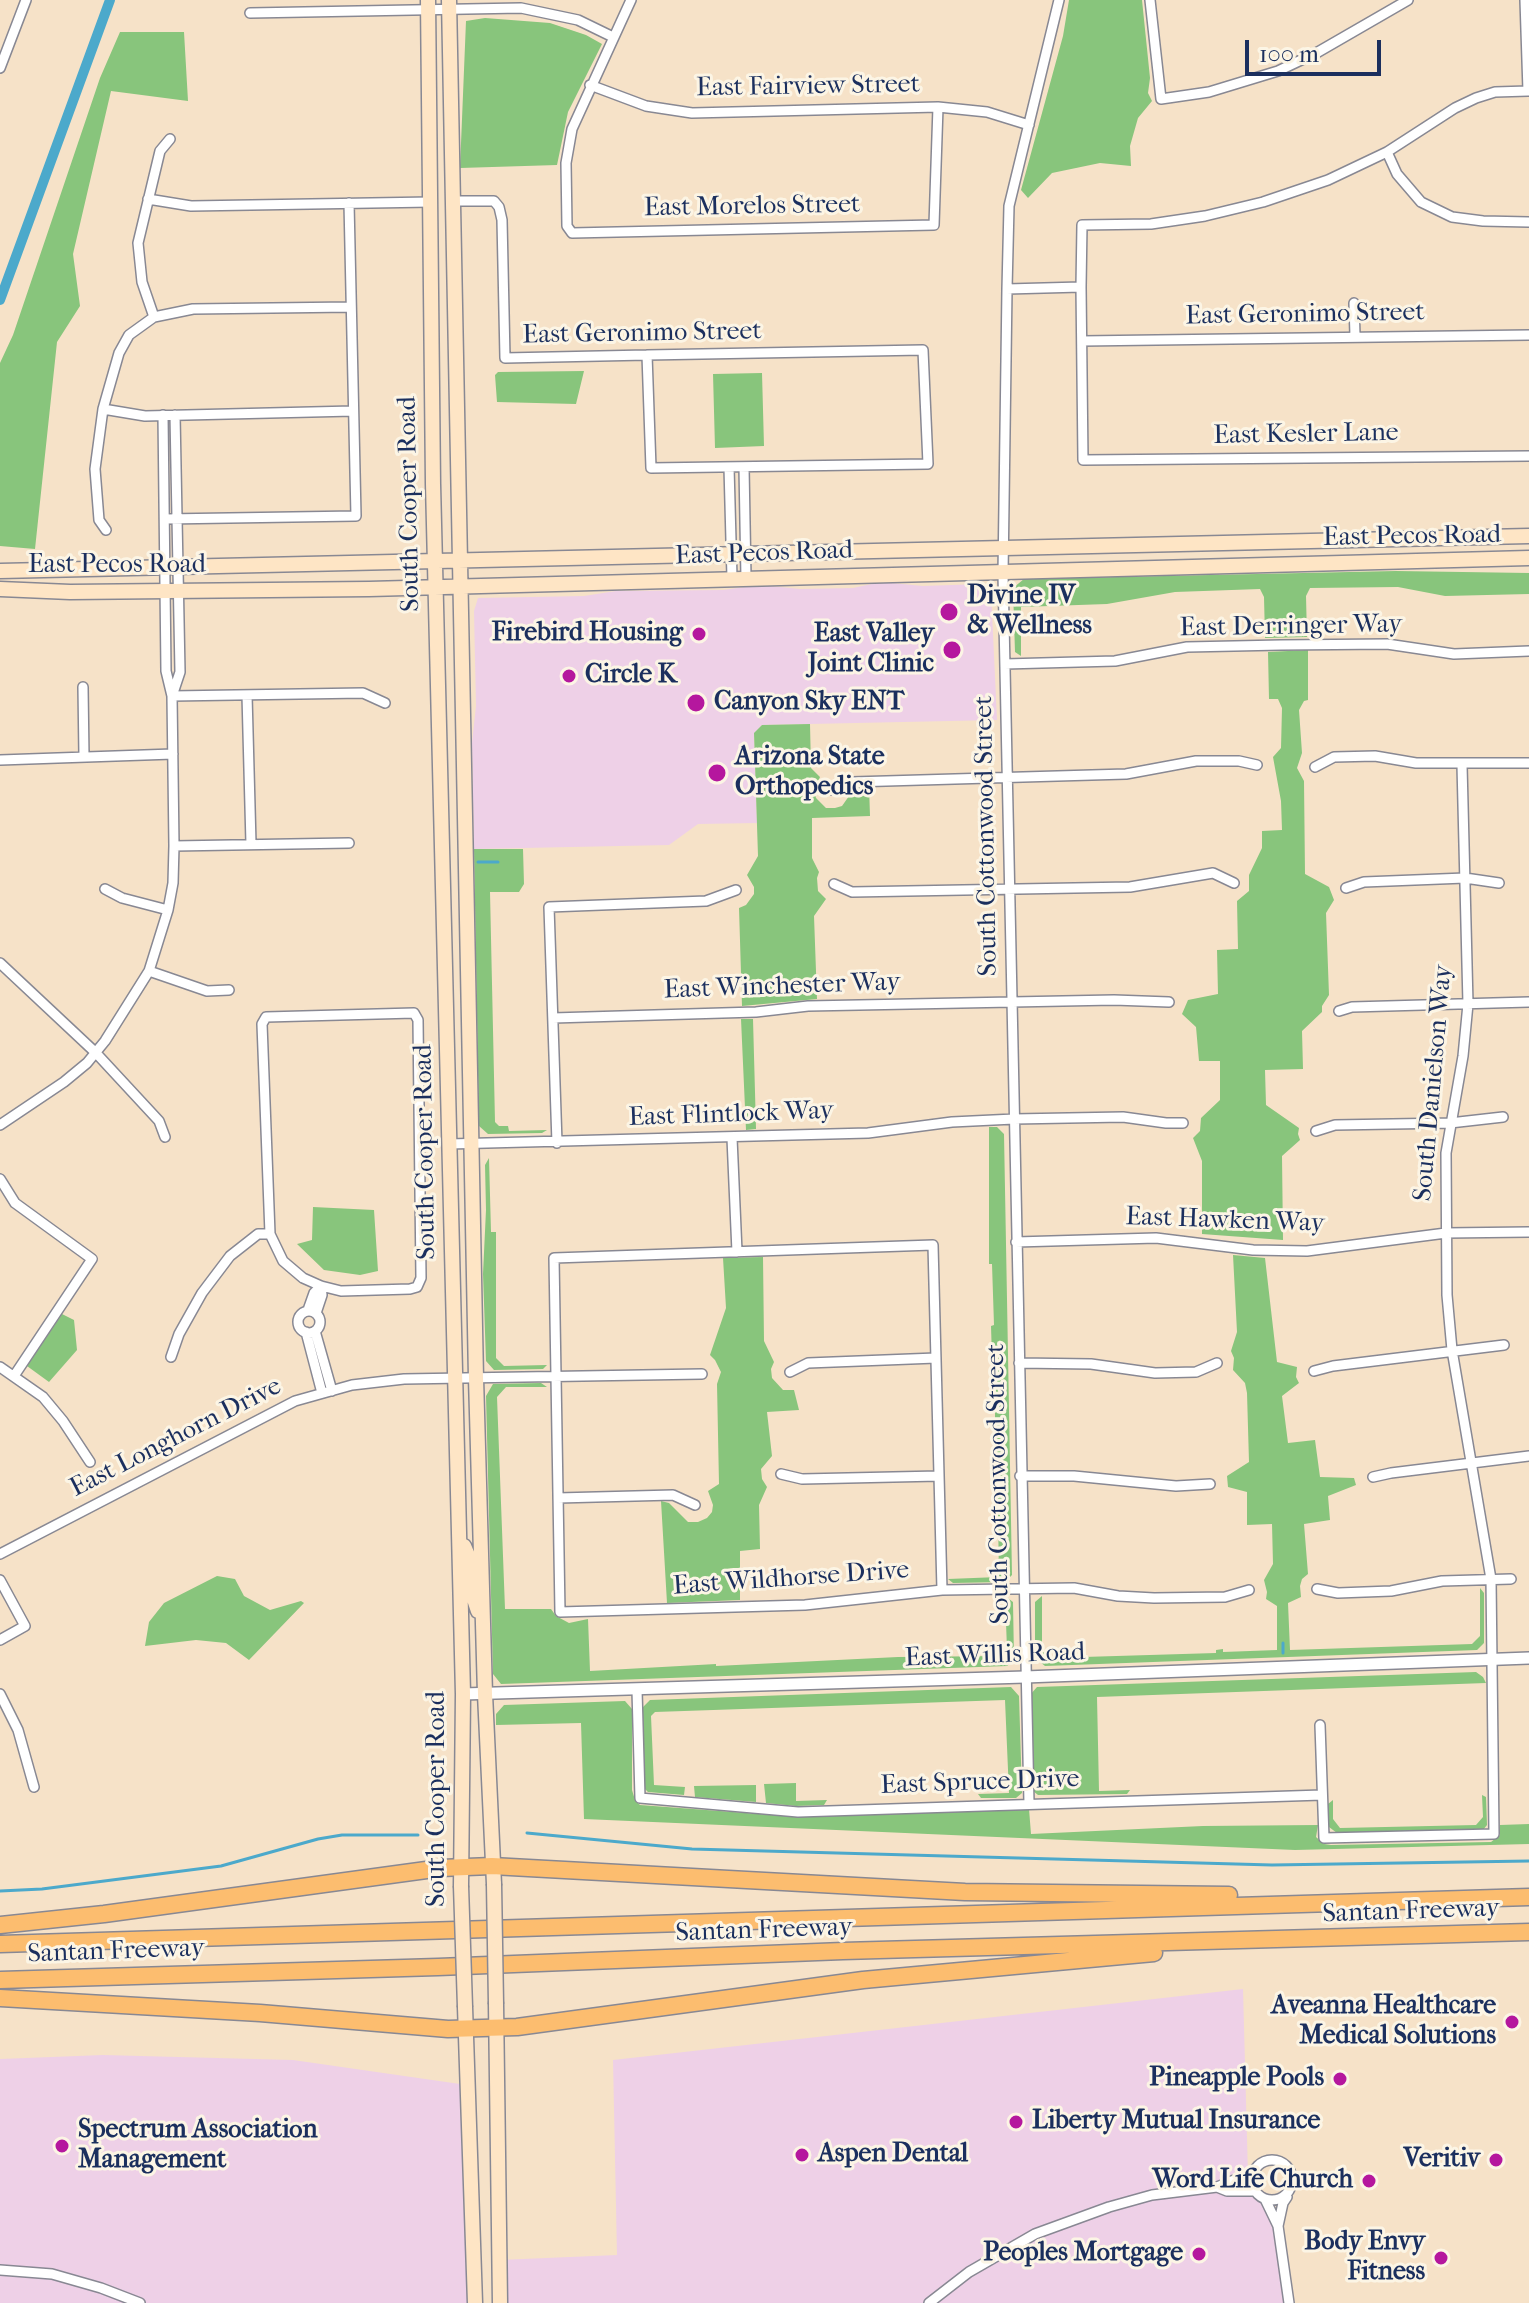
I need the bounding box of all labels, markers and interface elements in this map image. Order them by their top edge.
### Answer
scale bar [1249,24,1385,74]
text: 100 m [1259,40,1319,68]
street label: East Fairview Street [696,69,920,105]
street label: East Morelos Street [644,190,860,224]
street label: East Geronimo Street [1185,297,1425,333]
street label: East Geronimo Street [522,316,762,352]
street label: South Cooper Road [393,396,427,612]
street label: East Kesler Lane [1213,418,1399,452]
street label: East Pecos Road [1323,520,1501,554]
street label: East Pecos Road [675,535,853,573]
street label: East Pecos Road [28,550,206,582]
place label: Divine IV & Wellness [967,581,1092,642]
marker: Divine IV & Wellness [938,601,960,623]
street label: East Derringer Way [1179,609,1403,645]
place label: Firebird Housing [492,618,683,650]
place label: East Valley Joint Clinic [808,619,934,680]
marker: Firebird Housing [690,625,708,643]
marker: East Valley Joint Clinic [941,639,963,661]
place label: Circle K [585,660,677,692]
marker: Circle K [560,667,578,685]
place label: Canyon Sky ENT [714,687,904,719]
marker: Canyon Sky ENT [685,692,707,714]
street label: South Cottonwood Street [969,695,1005,977]
place label: Arizona State Orthopedics [735,742,885,804]
marker: Arizona State Orthopedics [706,762,728,784]
street label: South Danielson Way [1408,963,1460,1203]
street label: East Winchester Way [663,967,901,1007]
street label: South Cooper Road [409,1044,443,1260]
street label: East Flintlock Way [628,1096,834,1134]
street label: East Hawken Way [1125,1202,1325,1240]
street label: South Cottonwood Street [981,1343,1017,1625]
street label: East Longhorn Drive [65,1371,287,1505]
street label: East Wildhorse Drive [672,1555,910,1603]
street label: East Willis Road [904,1637,1086,1675]
street label: South Cooper Road [422,1691,454,1907]
street label: East Spruce Drive [880,1764,1080,1802]
street label: Santan Freeway [1322,1893,1500,1931]
street label: Santan Freeway [675,1912,853,1950]
street label: Santan Freeway [27,1933,205,1971]
place label: Aveanna Healthcare Medical Solutions [1271,1991,1496,2052]
marker: Aveanna Healthcare Medical Solutions [1503,2013,1521,2031]
place label: Pineapple Pools [1149,2063,1324,2095]
marker: Pineapple Pools [1331,2070,1349,2088]
place label: Liberty Mutual Insurance [1032,2106,1320,2138]
marker: Liberty Mutual Insurance [1007,2113,1025,2131]
place label: Spectrum Association Management [78,2115,317,2176]
marker: Spectrum Association Management [53,2137,71,2155]
place label: Aspen Dental [818,2139,968,2171]
place label: Veritiv [1404,2144,1480,2176]
marker: Aspen Dental [793,2146,811,2164]
marker: Veritiv [1487,2151,1505,2169]
place label: Word Life Church [1152,2165,1353,2197]
marker: Word Life Church [1360,2172,1378,2190]
place label: Body Envy Fitness [1304,2227,1425,2288]
place label: Peoples Mortgage [983,2238,1183,2270]
marker: Peoples Mortgage [1190,2245,1208,2263]
marker: Body Envy Fitness [1432,2249,1450,2267]

